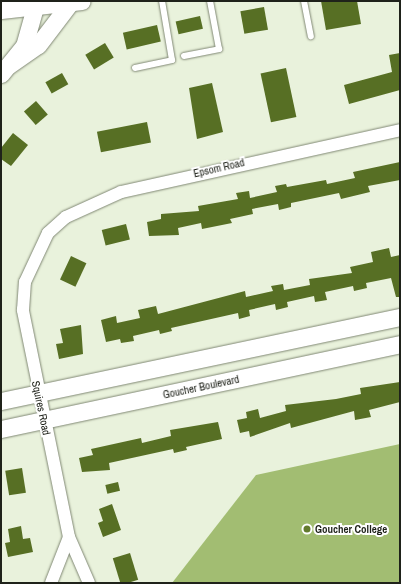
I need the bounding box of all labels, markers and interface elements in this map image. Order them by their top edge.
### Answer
street label: Epsom Road [192,156,246,180]
street label: Goucher Boulevard [162,372,240,402]
street label: Squires Road [29,380,53,436]
place label: Goucher College [315,522,387,536]
marker: Goucher College [302,524,312,534]

